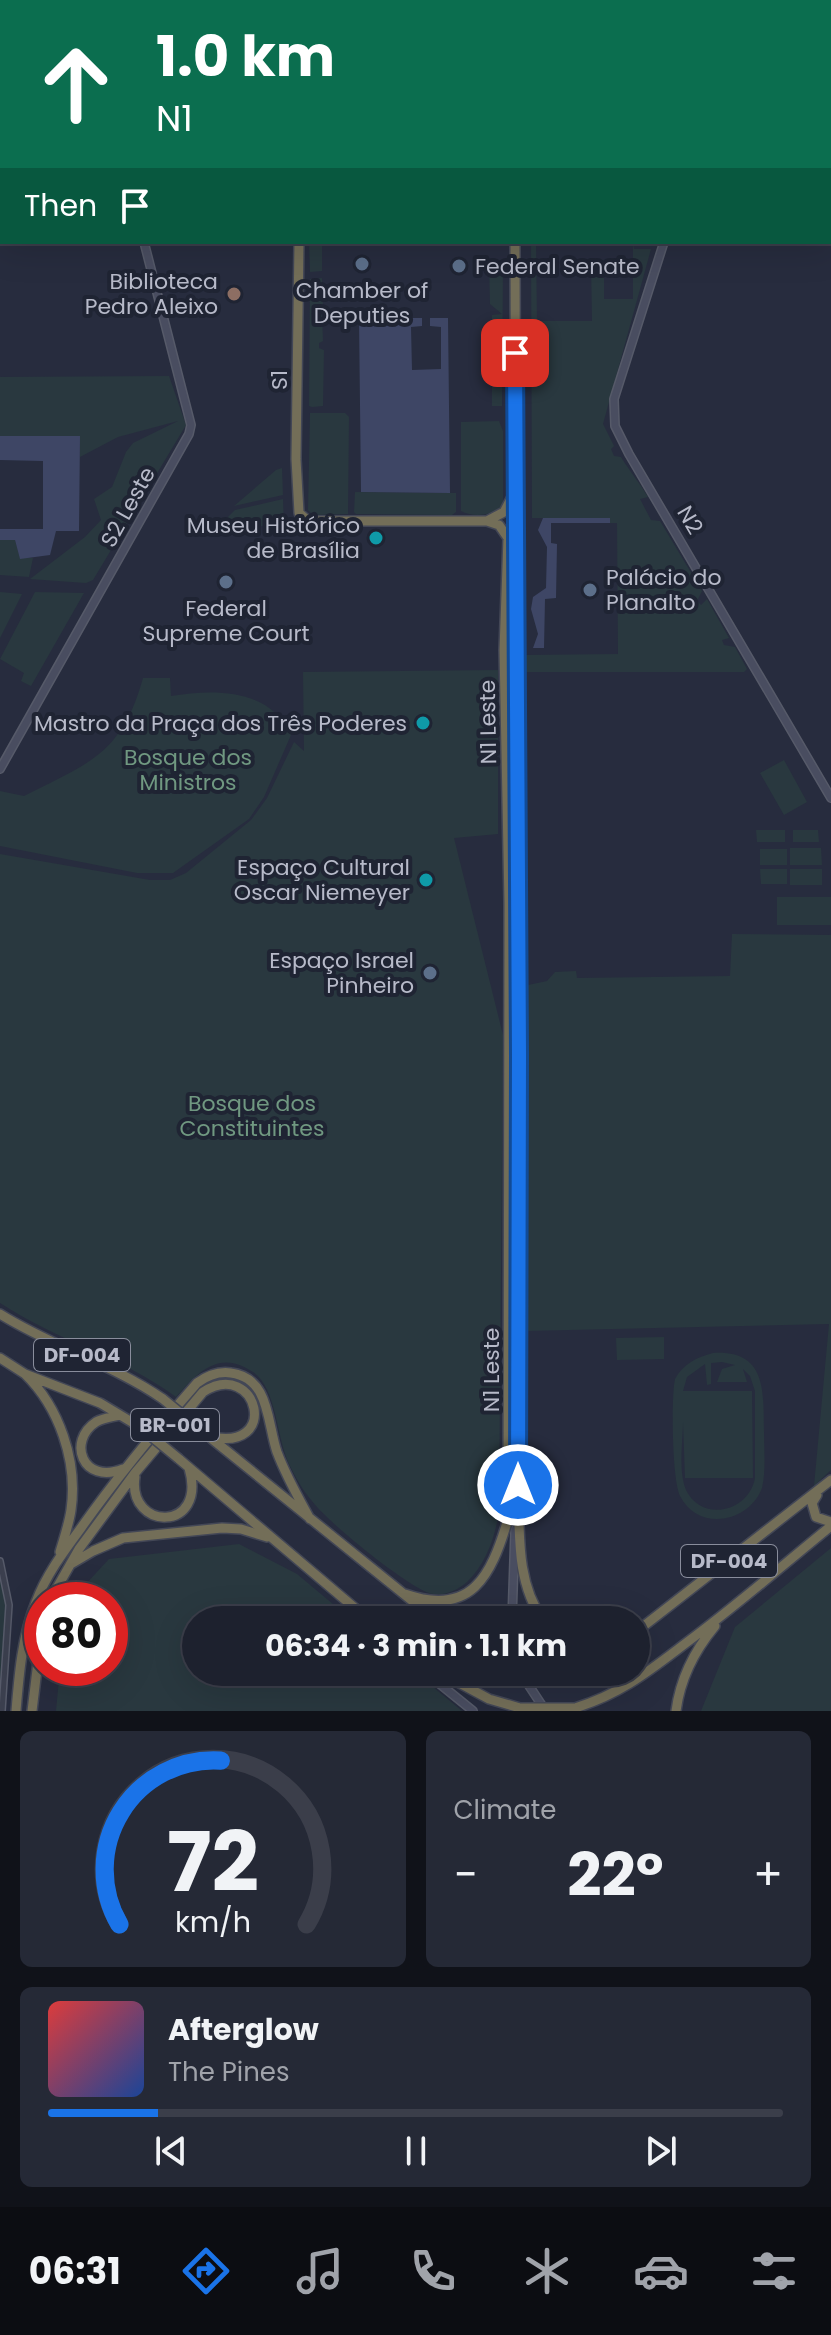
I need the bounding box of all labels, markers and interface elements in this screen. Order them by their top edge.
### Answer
text: 1.0 km [156,17,335,96]
icon: ahead [24,32,128,136]
text: N1 [156,93,193,144]
text: Then [24,184,97,227]
icon: arrive [113,184,157,228]
place label: Federal Senate [475,251,640,282]
marker: Chamber of Deputies [353,255,371,273]
marker: Federal Senate [450,257,468,275]
place label: Biblioteca Pedro Aleixo [85,266,218,322]
place label: Chamber of Deputies [296,275,428,331]
marker: Biblioteca Pedro Aleixo [225,285,243,303]
pin [481,319,549,387]
icon: arrive [493,331,537,375]
street label: S1 [264,370,295,390]
street label: S2 Leste [93,461,163,553]
street label: N2 [670,500,710,540]
place label: Museu Histórico de Brasília [187,510,360,566]
marker: Museu Histórico de Brasília [367,529,385,547]
place label: Palácio do Planalto [606,562,722,618]
marker: Federal Supreme Court [217,573,235,591]
marker: Palácio do Planalto [581,581,599,599]
place label: Federal Supreme Court [142,593,310,649]
street label: N1 Leste [472,679,504,765]
place label: Mastro da Praça dos Três Poderes [34,708,407,739]
marker: Mastro da Praça dos Três Poderes [414,714,432,732]
park label: Bosque dos Ministros [124,742,252,798]
place label: Espaço Cultural Oscar Niemeyer [234,852,410,908]
marker: Espaço Cultural Oscar Niemeyer [417,871,435,889]
place label: Espaço Israel Pinheiro [269,945,414,1001]
marker: Espaço Israel Pinheiro [421,964,439,982]
park label: Bosque dos Constituintes [180,1088,324,1144]
street label: N1 Leste [476,1328,507,1412]
road number: DF-004 [34,1339,130,1371]
road number: BR-001 [131,1409,219,1441]
position arrow [476,1443,560,1527]
road number: DF-004 [681,1545,777,1577]
speed limit sign: 80 [24,1582,128,1686]
text: 06:34 · 3 min · 1.1 km [265,1624,567,1667]
text: Climate [454,1792,556,1828]
text: 72 [167,1804,259,1920]
text: 22° [567,1833,664,1917]
text: − [454,1844,478,1905]
text: + [753,1844,783,1905]
text: km/h [175,1902,251,1942]
text: Afterglow [168,2008,319,2051]
text: The Pines [168,2054,290,2090]
icon: previous [149,2129,193,2173]
icon: pause [394,2129,438,2173]
icon: next [639,2129,683,2173]
icon: directions [178,2243,234,2299]
icon: music [292,2243,348,2299]
icon: phone [405,2243,461,2299]
icon: climate [519,2243,575,2299]
icon: car [633,2243,689,2299]
icon: filters [746,2243,802,2299]
text: 06:31 [29,2246,121,2297]

